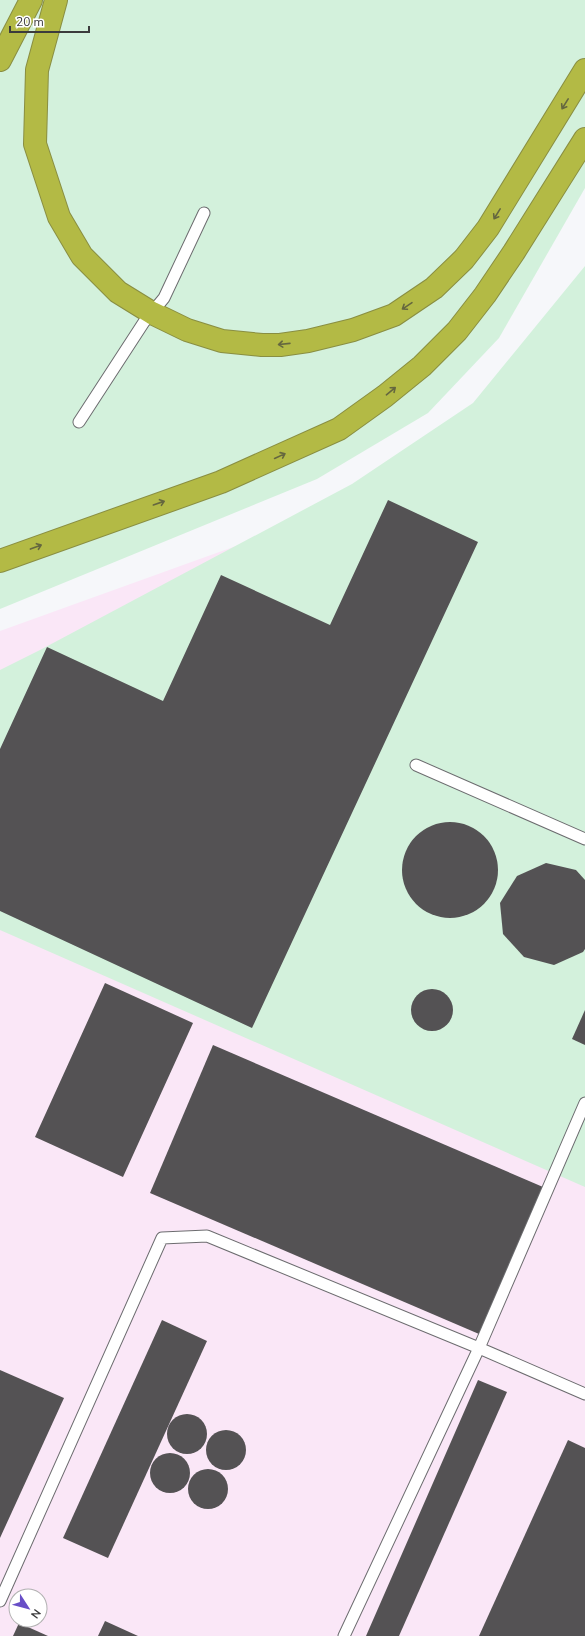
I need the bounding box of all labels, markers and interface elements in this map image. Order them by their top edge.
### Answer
scale bar [10,8,89,34]
text: 20 m [16,14,44,30]
one-way arrow [561,98,569,109]
one-way arrow [493,208,501,219]
one-way arrow [402,302,413,310]
one-way arrow [278,340,291,348]
one-way arrow [386,386,397,395]
one-way arrow [274,452,286,460]
one-way arrow [152,499,164,507]
one-way arrow [30,543,42,551]
north arrow [8,1588,48,1628]
text: N [27,1606,44,1621]

